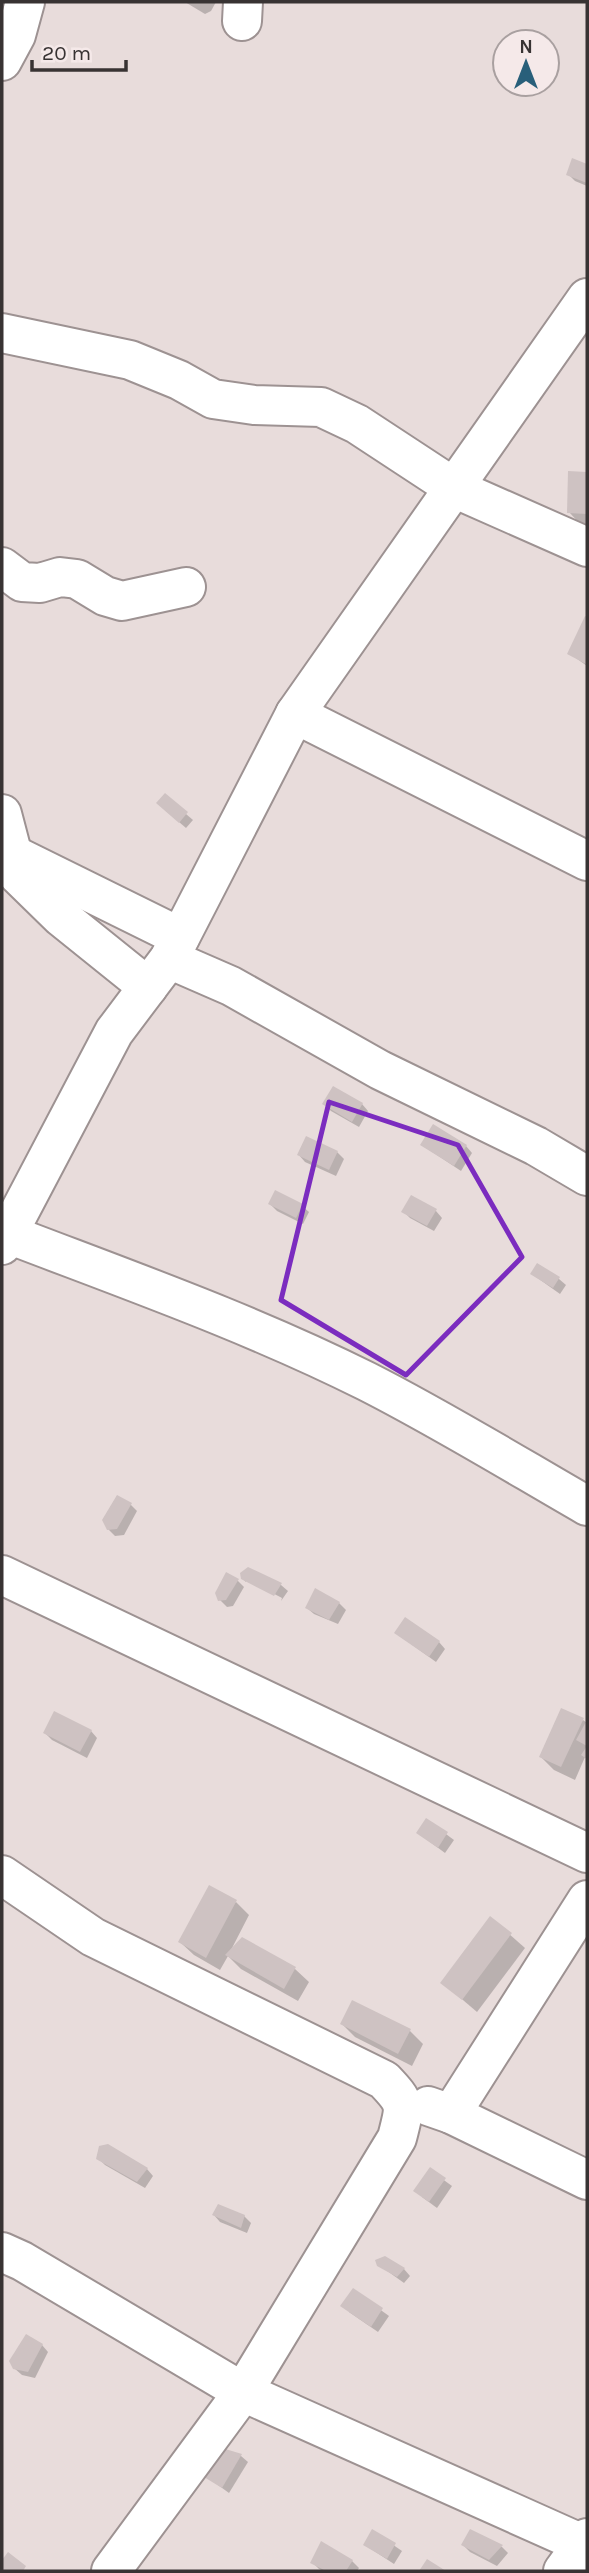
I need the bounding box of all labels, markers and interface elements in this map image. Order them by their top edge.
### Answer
scale bar [32,28,126,72]
north arrow [491,28,561,98]
text: N [519,36,533,58]
text: 20 m [42,41,91,65]

